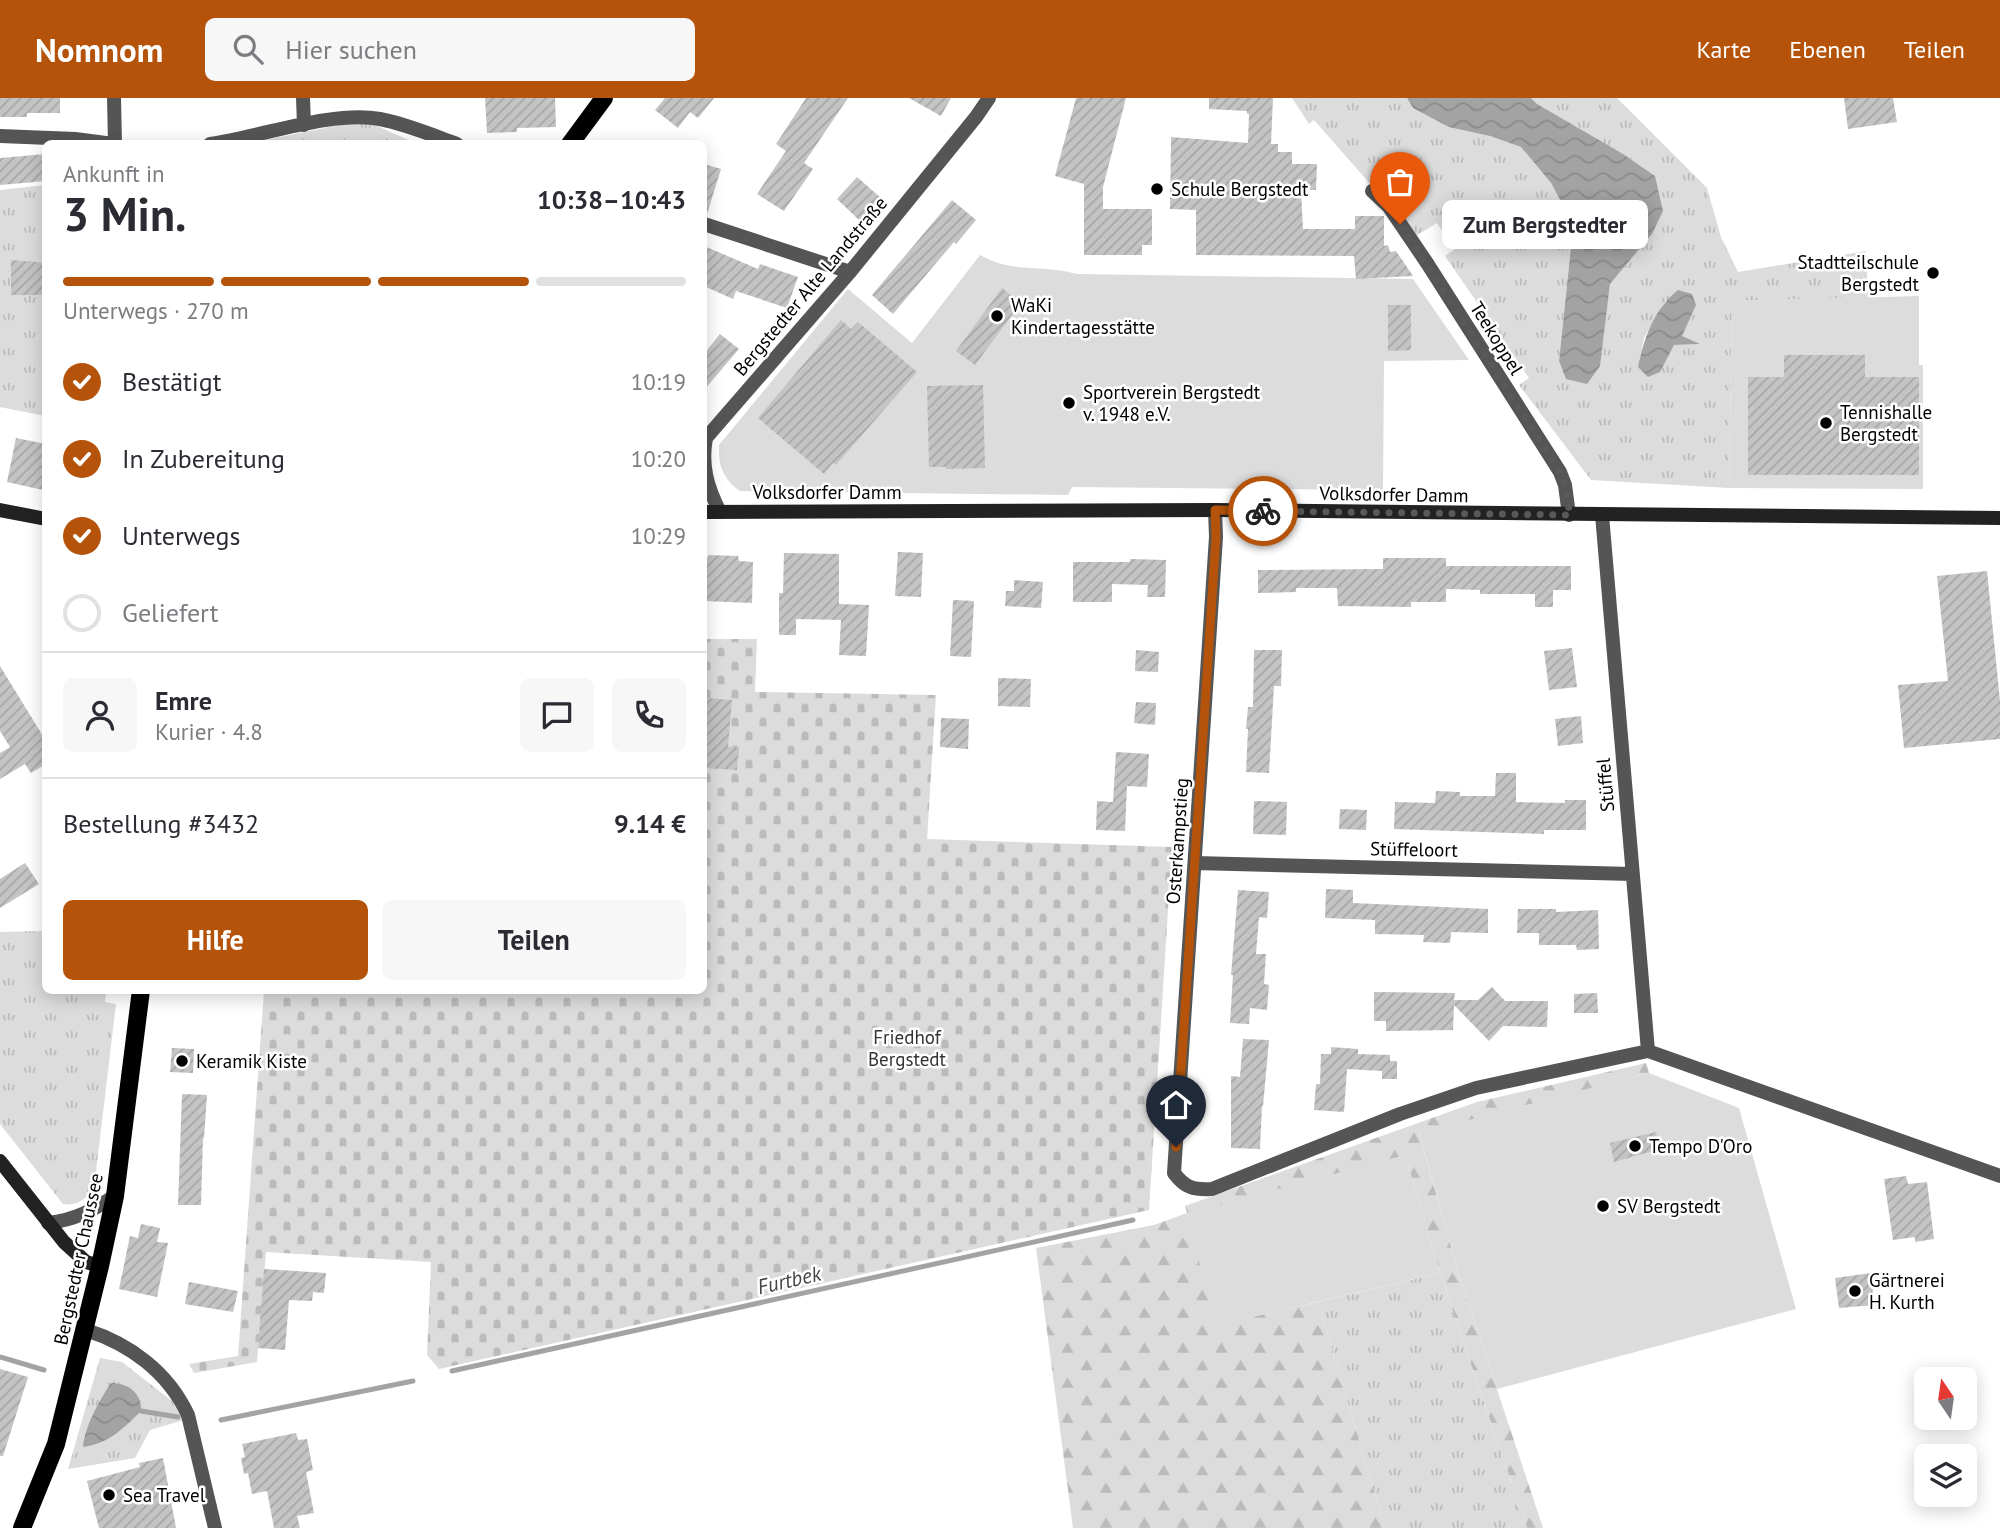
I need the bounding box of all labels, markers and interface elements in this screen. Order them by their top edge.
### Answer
search box [205,18,695,81]
text: Nomnom [35,28,163,71]
icon: search [229,30,267,68]
text: Hier suchen [285,33,417,66]
text: Karte [1697,34,1751,65]
text: Ebenen [1789,34,1866,65]
text: Teilen [1904,34,1965,65]
pin [1370,152,1430,224]
text: Ankunft in [63,159,165,188]
icon: bag [1381,163,1419,201]
place label: Schule Bergstedt [1171,177,1309,201]
marker: Schule Bergstedt [1149,181,1165,197]
text: 10:38–10:43 [537,183,686,216]
text: 3 Min. [63,184,186,244]
street label: Bergstedter Alte Landstraße [728,191,892,381]
callout: Zum Bergstedter [1442,200,1648,248]
text: Zum Bergstedter [1463,210,1627,239]
place label: Stadtteilschule Bergstedt [1797,250,1920,296]
marker: Stadtteilschule Bergstedt [1925,265,1941,281]
place label: WaKi Kindertagesstätte [1011,293,1155,339]
text: Unterwegs · 270 m [63,296,249,325]
street label: Teekoppel [1465,297,1529,380]
marker: WaKi Kindertagesstätte [989,308,1005,324]
icon: check [63,363,101,401]
text: Bestätigt [122,365,222,398]
text: 10:19 [631,367,686,396]
place label: Sportverein Bergstedt v. 1948 e.V. [1083,380,1261,426]
marker: Sportverein Bergstedt v. 1948 e.V. [1061,395,1077,411]
place label: Tennishalle Bergstedt [1840,400,1932,446]
marker: Tennishalle Bergstedt [1818,415,1834,431]
icon: check [63,440,101,478]
text: In Zubereitung [122,442,285,475]
text: 10:20 [631,444,686,473]
courier [1228,476,1298,546]
street label: Volksdorfer Damm [751,480,902,504]
street label: Volksdorfer Damm [1318,481,1469,507]
icon: bike [1244,492,1282,530]
icon: check [63,517,101,555]
text: Unterwegs [122,519,240,552]
text: 10:29 [631,521,686,550]
text: Geliefert [122,596,219,629]
button: person [63,678,137,752]
button: chat [520,678,594,752]
button: phone [612,678,686,752]
text: Emre [155,684,212,717]
text: Kurier · 4.8 [155,717,263,746]
street label: Stüffel [1591,757,1619,813]
street label: Osterkampstieg [1161,777,1193,905]
text: Bestellung #3432 [63,807,259,840]
text: 9.14 € [614,807,686,840]
street label: Stüffeloort [1370,836,1459,862]
button: Hilfe [63,900,368,980]
button: Teilen [382,900,686,980]
park label: Friedhof Bergstedt [868,1025,947,1071]
place label: Keramik Kiste [196,1049,307,1073]
marker: Keramik Kiste [174,1053,190,1069]
pin [1146,1075,1206,1147]
icon: home [1157,1086,1195,1124]
place label: Tempo D'Oro [1649,1134,1752,1158]
marker: Tempo D'Oro [1627,1138,1643,1154]
street label: Bergstedter Chaussee [48,1171,108,1347]
place label: SV Bergstedt [1617,1194,1721,1218]
marker: SV Bergstedt [1595,1198,1611,1214]
water label: Furtbek [754,1259,825,1300]
place label: Gärtnerei H. Kurth [1869,1268,1945,1314]
marker: Gärtnerei H. Kurth [1847,1283,1863,1299]
north arrow [1914,1367,1978,1430]
map controls [1914,1367,1977,1507]
button: layers [1914,1444,1977,1507]
place label: Sea Travel [123,1483,206,1507]
marker: Sea Travel [101,1487,117,1503]

